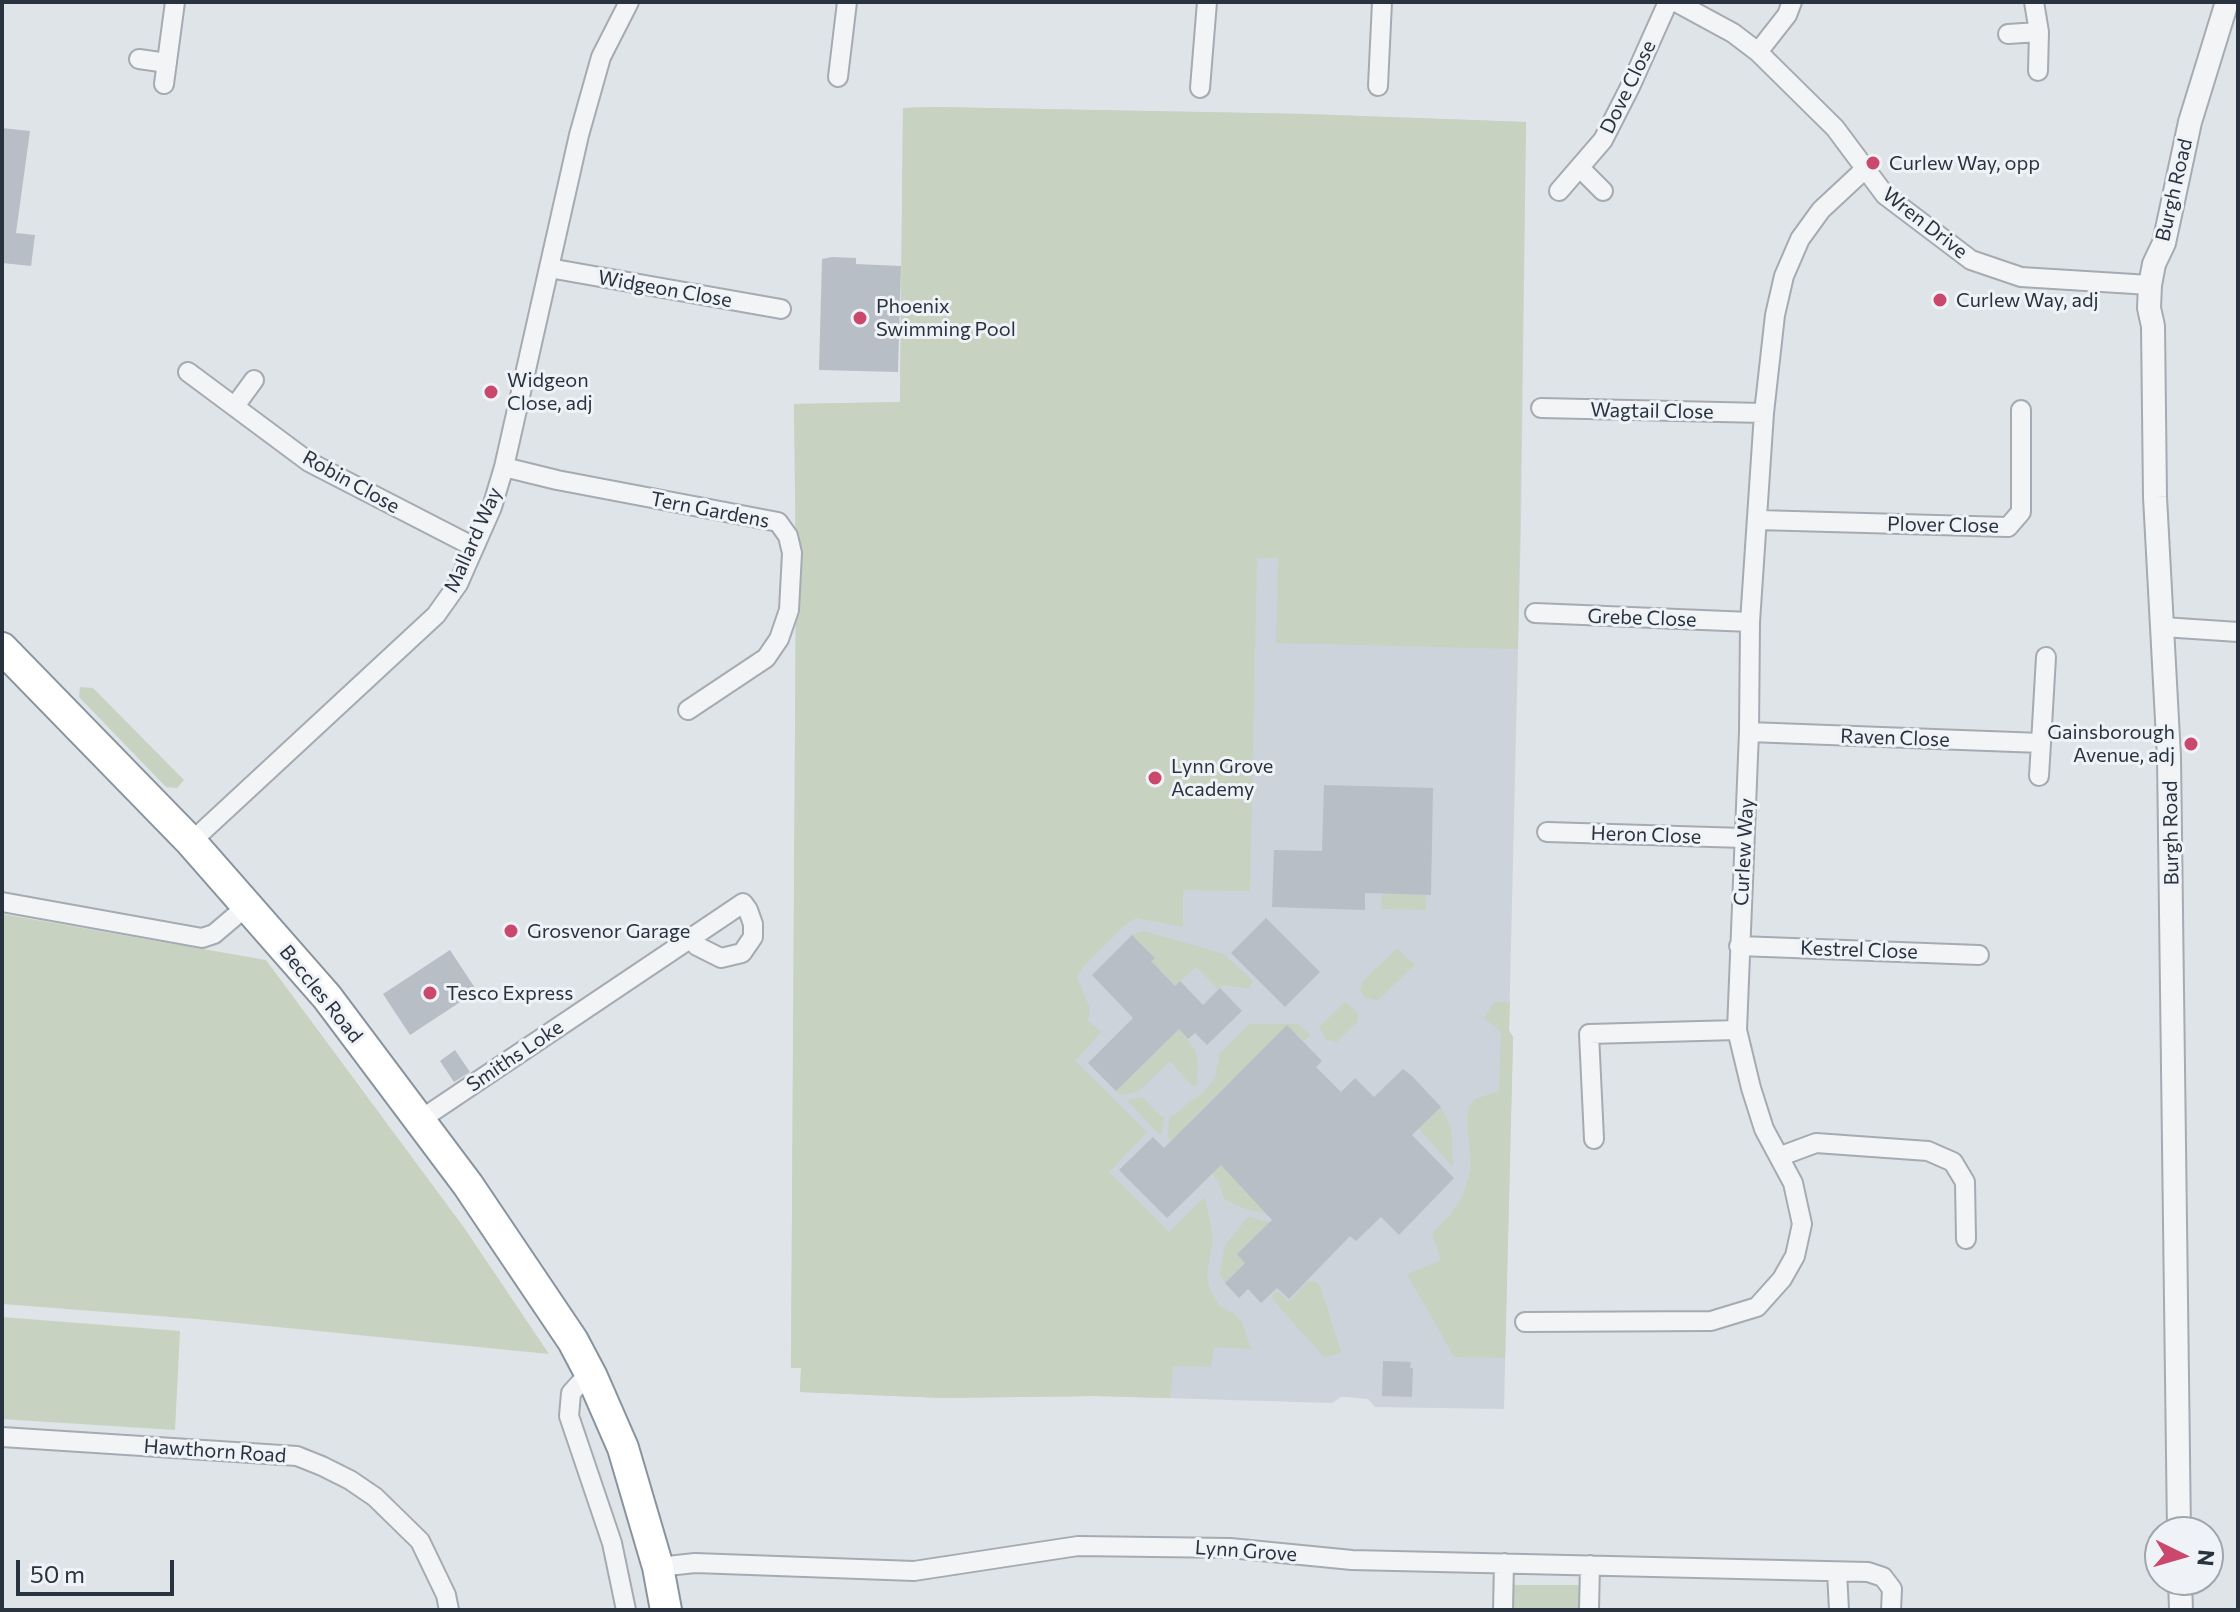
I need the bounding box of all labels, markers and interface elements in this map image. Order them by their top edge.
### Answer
street label: Dove Close [1595,36,1661,138]
street label: Burgh Road [2151,136,2197,244]
place label: Curlew Way, opp [1889,151,2040,175]
marker: Curlew Way, opp [1864,154,1882,172]
street label: Wren Drive [1878,182,1972,264]
street label: Widgeon Close [596,265,734,313]
place label: Curlew Way, adj [1956,288,2099,312]
marker: Curlew Way, adj [1931,291,1949,309]
place label: Phoenix Swimming Pool [876,294,1016,341]
marker: Phoenix Swimming Pool [851,309,869,327]
place label: Widgeon Close, adj [507,368,593,415]
marker: Widgeon Close, adj [482,383,500,401]
street label: Wagtail Close [1590,398,1714,424]
street label: Robin Close [298,446,404,518]
street label: Mallard Way [439,484,507,596]
street label: Tern Gardens [649,487,771,533]
street label: Plover Close [1887,512,1999,538]
street label: Grebe Close [1587,604,1697,632]
place label: Gainsborough Avenue, adj [2047,720,2175,767]
street label: Raven Close [1840,724,1950,752]
marker: Gainsborough Avenue, adj [2182,735,2200,753]
place label: Lynn Grove Academy [1171,754,1273,801]
marker: Lynn Grove Academy [1146,769,1164,787]
street label: Burgh Road [2158,780,2184,886]
street label: Curlew Way [1729,797,1759,907]
street label: Heron Close [1590,821,1702,849]
place label: Grosvenor Garage [527,919,690,943]
marker: Grosvenor Garage [502,922,520,940]
street label: Kestrel Close [1800,936,1918,964]
street label: Beccles Road [274,940,368,1048]
place label: Tesco Express [446,981,573,1005]
marker: Tesco Express [421,984,439,1002]
street label: Smiths Loke [462,1015,568,1097]
street label: Hawthorn Road [143,1434,287,1468]
north arrow [2144,1516,2224,1596]
street label: Lynn Grove [1194,1535,1298,1567]
scale bar [20,1544,178,1594]
text: N [2192,1549,2221,1567]
text: 50 m [30,1559,85,1588]

